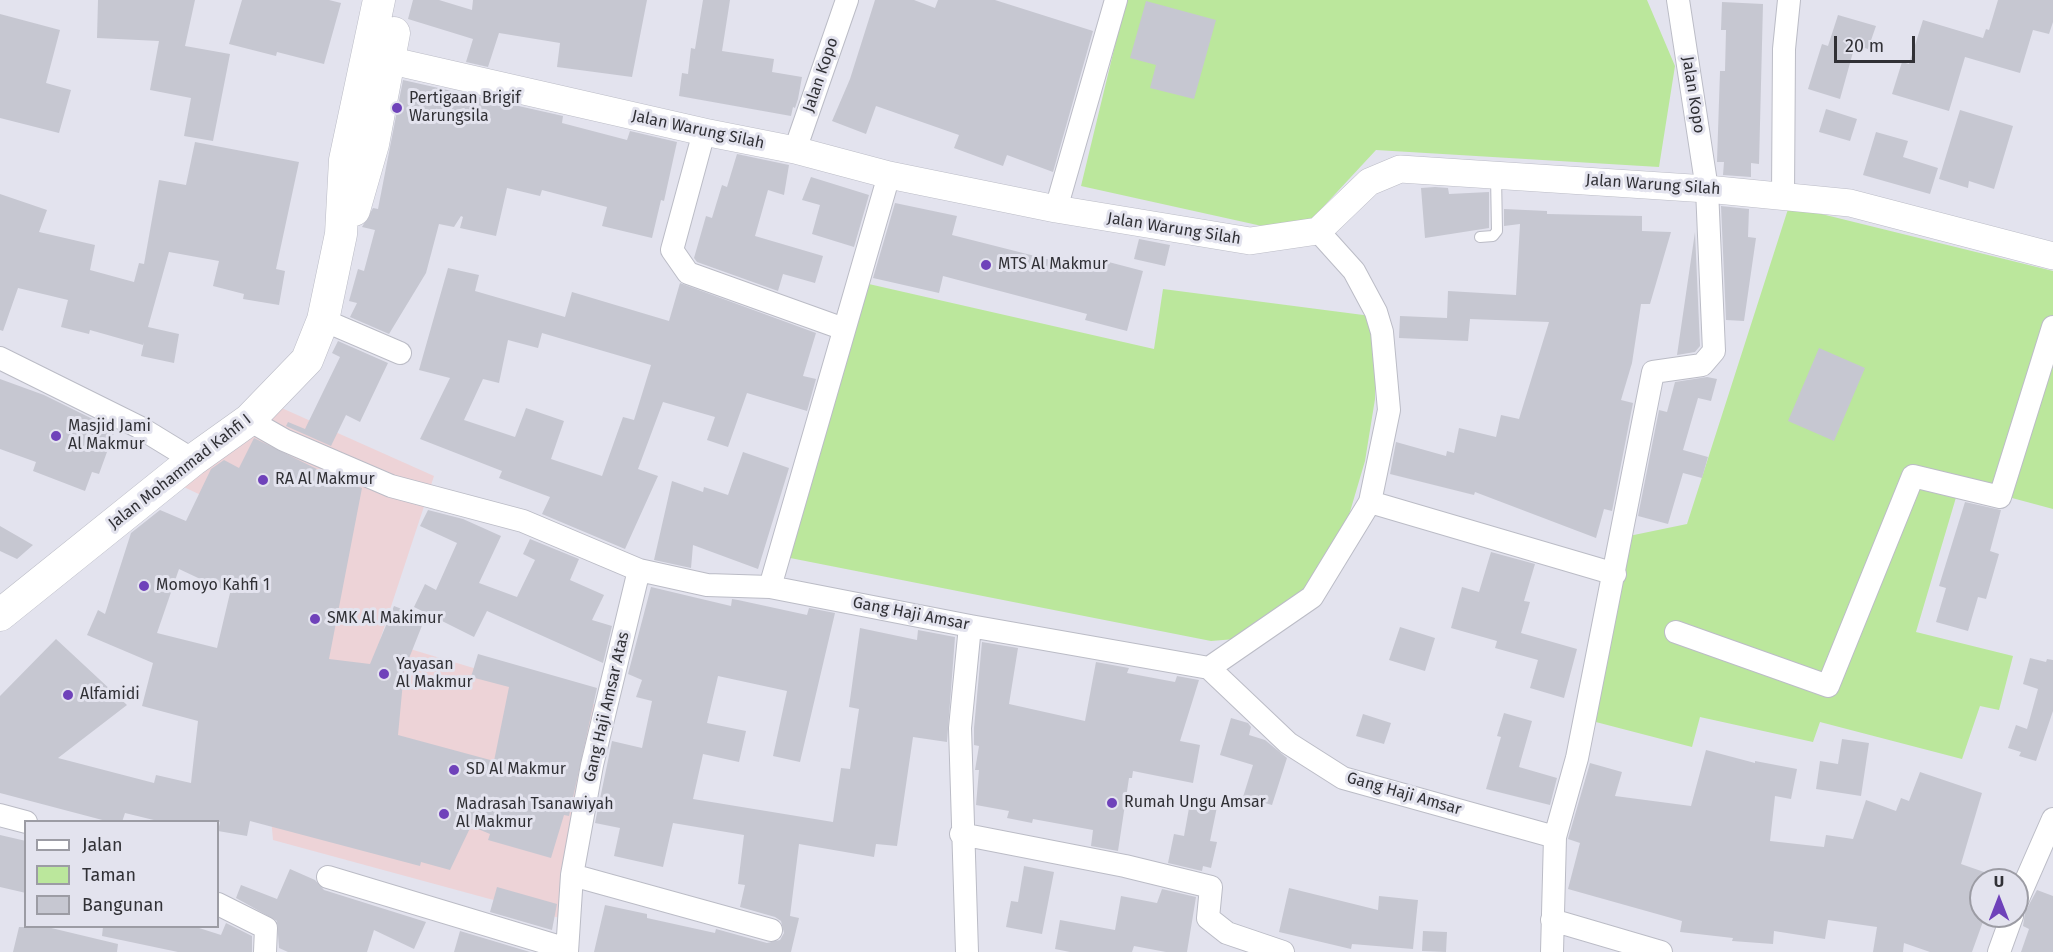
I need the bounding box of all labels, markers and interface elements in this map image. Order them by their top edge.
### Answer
scale bar [1837,24,1918,62]
street label: Jalan Kopo [799,35,843,115]
text: 20 m [1845,35,1884,57]
street label: Jalan Kopo [1677,55,1709,135]
place label: Pertigaan Brigif Warungsila [409,89,521,127]
marker: Pertigaan Brigif Warungsila [390,101,404,115]
street label: Jalan Warung Silah [630,107,766,153]
street label: Jalan Warung Silah [1585,171,1721,199]
street label: Jalan Warung Silah [1106,209,1242,249]
place label: MTS Al Makmur [998,255,1108,275]
marker: MTS Al Makmur [979,258,993,272]
street label: Jalan Mohammad Kahfi I [105,410,255,534]
place label: Masjid Jami Al Makmur [68,417,151,455]
marker: Masjid Jami Al Makmur [49,429,63,443]
place label: RA Al Makmur [275,470,375,490]
marker: RA Al Makmur [256,473,270,487]
place label: Momoyo Kahfi 1 [156,576,270,596]
marker: Momoyo Kahfi 1 [137,579,151,593]
street label: Gang Haji Amsar [851,593,971,635]
place label: SMK Al Makimur [327,609,443,629]
marker: SMK Al Makimur [308,612,322,626]
street label: Gang Haji Amsar Atas [580,630,634,784]
place label: Yayasan Al Makmur [396,655,473,693]
marker: Yayasan Al Makmur [377,667,391,681]
place label: Alfamidi [80,685,140,705]
marker: Alfamidi [61,688,75,702]
place label: SD Al Makmur [466,760,566,780]
marker: SD Al Makmur [447,763,461,777]
street label: Gang Haji Amsar [1344,768,1464,820]
place label: Rumah Ungu Amsar [1124,793,1266,813]
place label: Madrasah Tsanawiyah Al Makmur [456,795,614,833]
marker: Rumah Ungu Amsar [1105,796,1119,810]
marker: Madrasah Tsanawiyah Al Makmur [437,807,451,821]
legend [24,820,219,928]
text: Jalan [82,834,123,856]
text: Taman [82,864,136,886]
north arrow [1969,868,2029,928]
text: U [1994,872,2004,891]
text: Bangunan [82,894,164,916]

